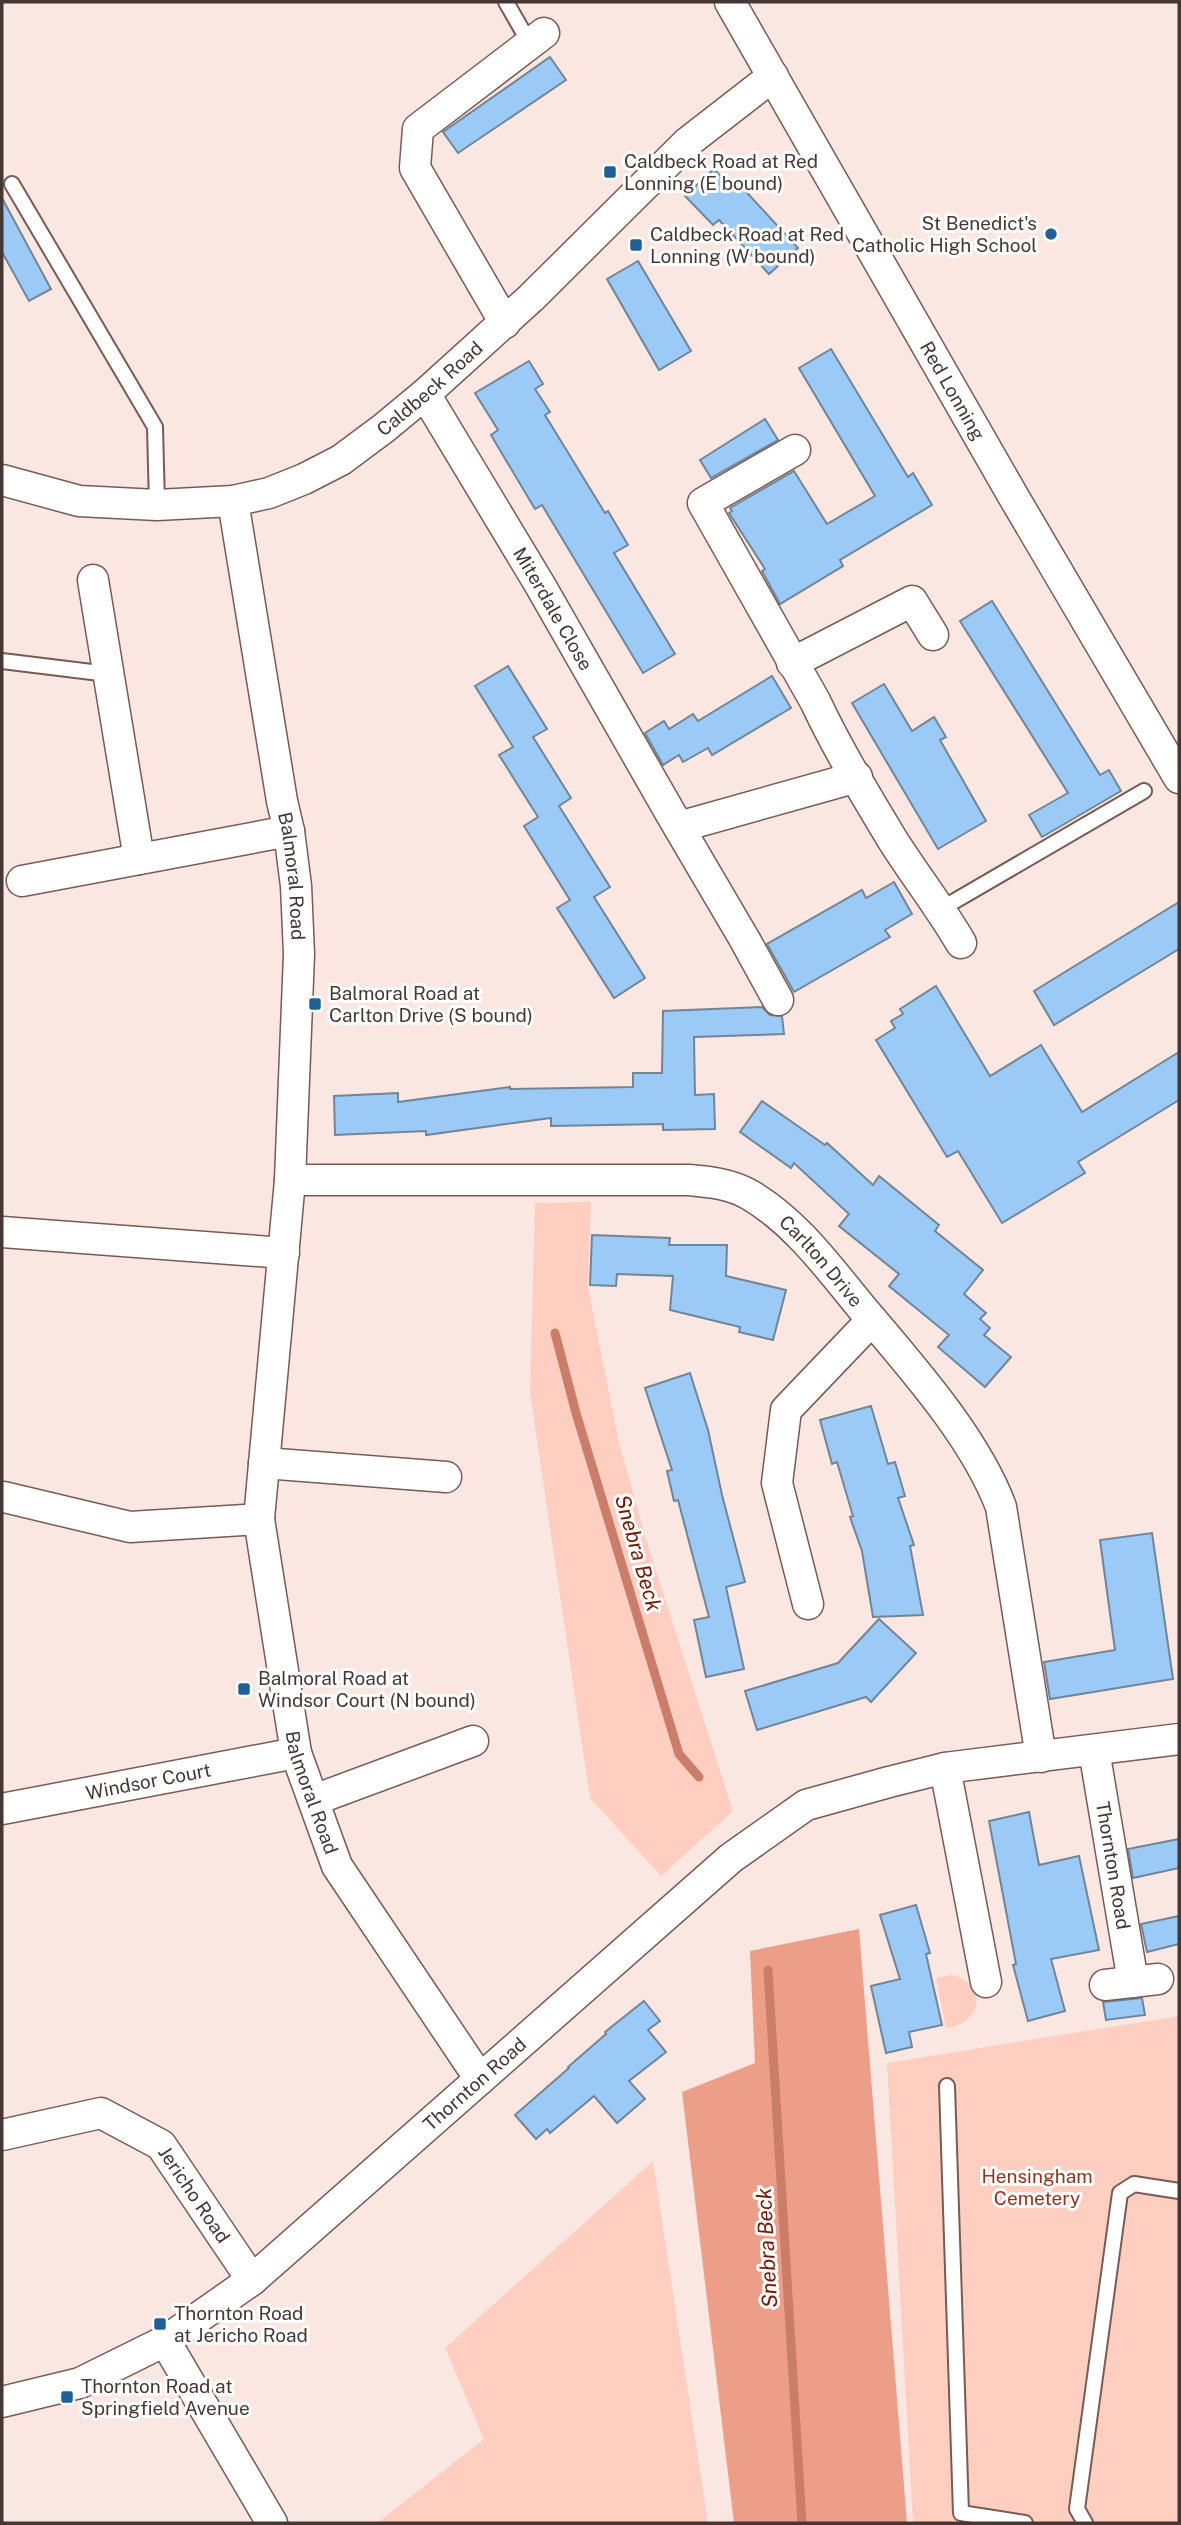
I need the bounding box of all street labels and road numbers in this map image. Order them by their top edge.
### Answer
street label: Caldbeck Road [372,337,487,440]
street label: Red Lonning [916,337,990,444]
street label: Miterdale Close [509,543,597,674]
street label: Balmoral Road [274,810,309,941]
street label: Carlton Drive [775,1210,867,1311]
street label: Balmoral Road [282,1729,343,1857]
street label: Windsor Court [84,1758,213,1804]
street label: Thornton Road [1092,1800,1135,1931]
street label: Thornton Road [419,2033,530,2135]
street label: Jericho Road [154,2142,235,2247]

